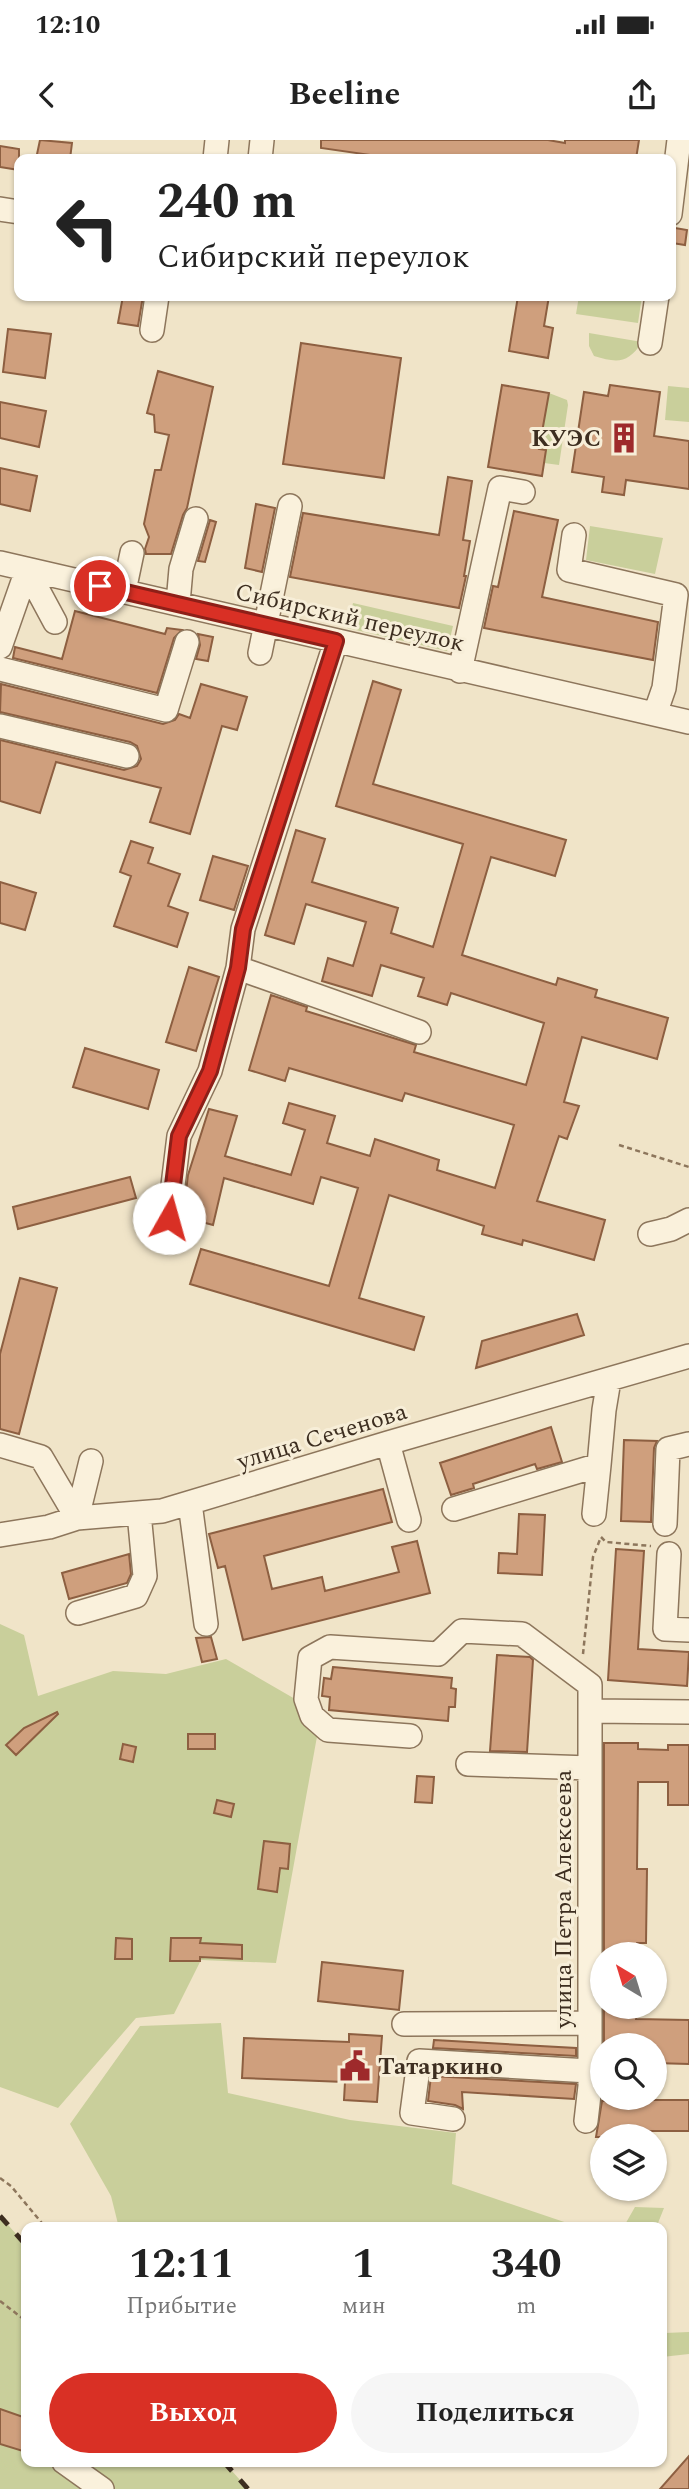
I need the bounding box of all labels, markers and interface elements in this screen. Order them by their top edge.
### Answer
text: 12:10 [35,5,100,45]
text: Beeline [289,70,400,119]
icon: back [28,76,66,114]
icon: share [623,76,661,114]
text: 240 m [157,165,296,240]
icon: left [42,182,133,273]
text: Сибирский переулок [157,233,470,282]
place label: КУЭС [531,421,601,457]
building icon: КУЭС [607,421,641,455]
pin [70,556,130,616]
icon: arrive [81,567,119,605]
street label: Сибирский переулок [231,574,468,662]
position arrow [132,1181,206,1255]
street label: улица Сеченова [232,1394,412,1480]
street label: улица Петра Алексеева [546,1769,582,2029]
north arrow [590,1942,667,2020]
map controls [590,1942,667,2201]
button: search [590,2033,667,2110]
public building icon: Татаркино [338,2049,372,2083]
place label: Татаркино [378,2049,503,2085]
button: layers [590,2124,667,2201]
text: 12:11 [129,2233,234,2296]
text: 1 [352,2233,376,2296]
text: 340 [491,2233,562,2296]
text: Прибытие [126,2289,237,2324]
text: мин [342,2289,386,2324]
text: m [516,2289,536,2324]
button: Выход [49,2373,337,2453]
button: Поделиться [351,2373,639,2453]

